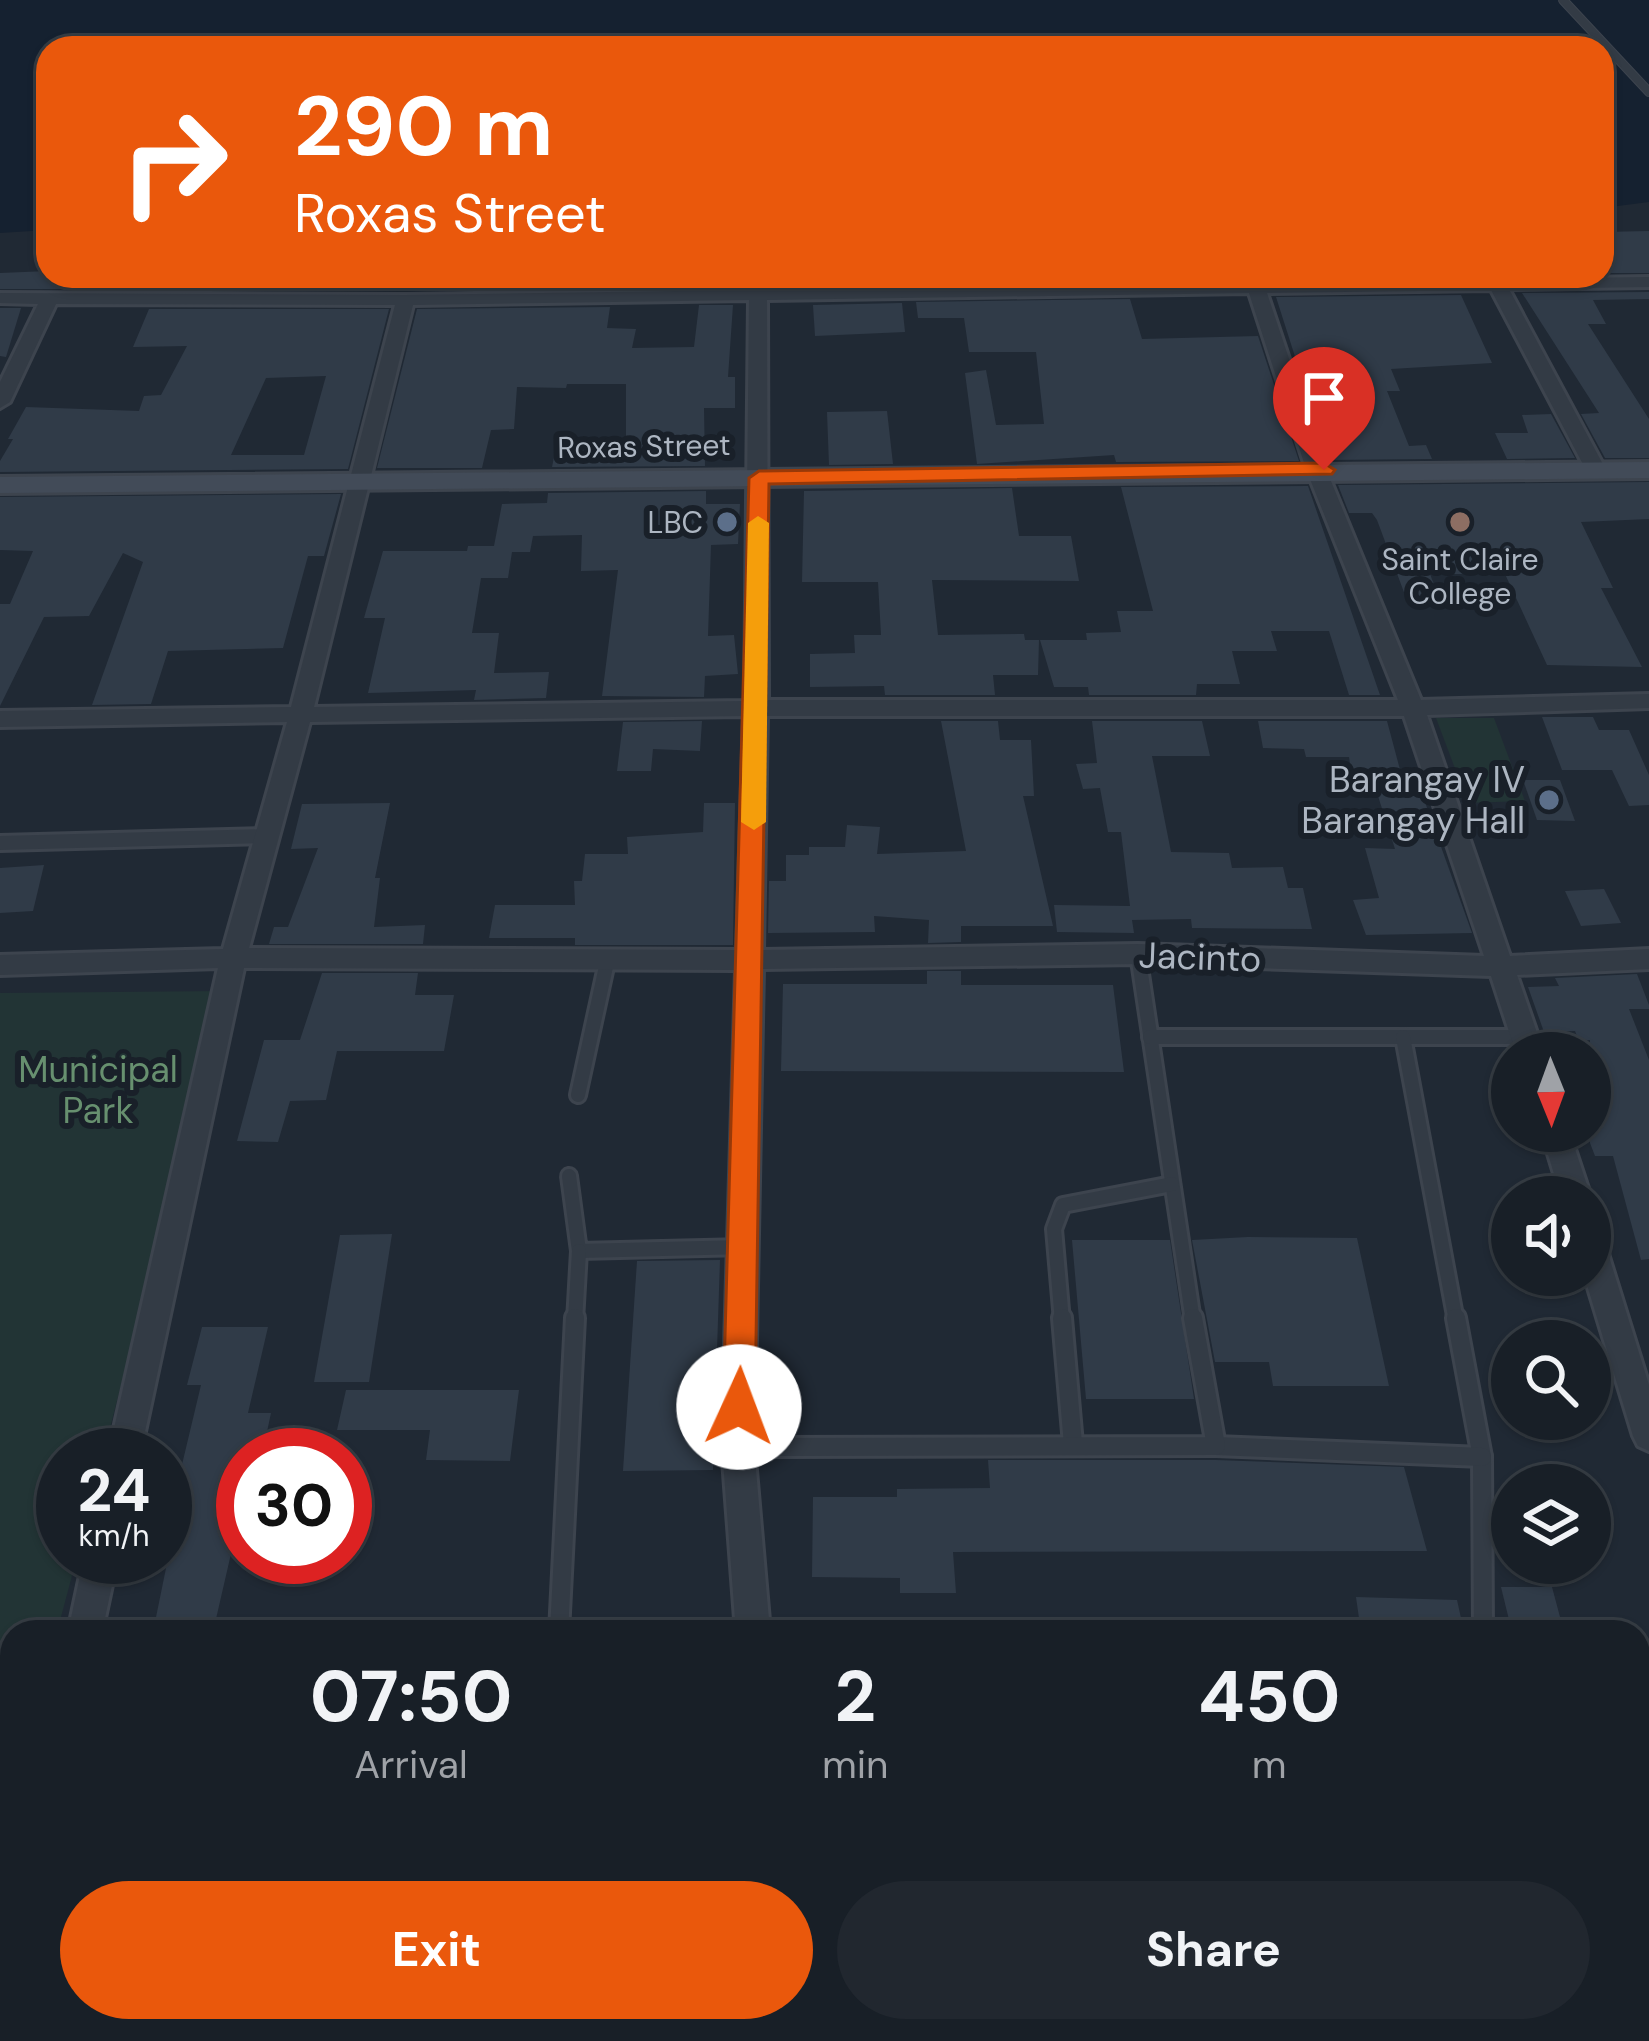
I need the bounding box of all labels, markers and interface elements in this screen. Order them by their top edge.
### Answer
text: 290 m [294,72,553,181]
icon: right [96,84,252,240]
text: Roxas Street [294,178,606,249]
pin [1273,347,1375,470]
icon: arrive [1291,365,1357,431]
street label: Roxas Street [557,425,731,467]
place label: LBC [648,503,703,542]
marker: LBC [714,509,740,535]
marker: Saint Claire College [1447,509,1473,535]
place label: Saint Claire College [1381,540,1539,613]
place label: Barangay IV Barangay Hall [1301,756,1525,844]
marker: Barangay IV Barangay Hall [1536,787,1562,813]
street label: Jacinto [1138,931,1262,983]
north arrow [1491,1032,1611,1152]
map controls [1491,1032,1611,1584]
park label: Municipal Park [18,1046,178,1134]
button: sound [1491,1176,1611,1296]
button: search [1491,1320,1611,1440]
position arrow [676,1344,802,1470]
speed limit sign: 30 [216,1428,372,1584]
text: 24 [77,1451,151,1530]
button: layers [1491,1464,1611,1584]
text: km/h [79,1516,149,1555]
text: 07:50 [310,1650,512,1743]
text: 2 [834,1650,876,1743]
text: 450 [1198,1650,1340,1743]
text: Arrival [354,1739,468,1790]
text: min [822,1739,888,1790]
text: m [1252,1739,1287,1790]
button: Exit [60,1881,813,2019]
button: Share [837,1881,1590,2019]

